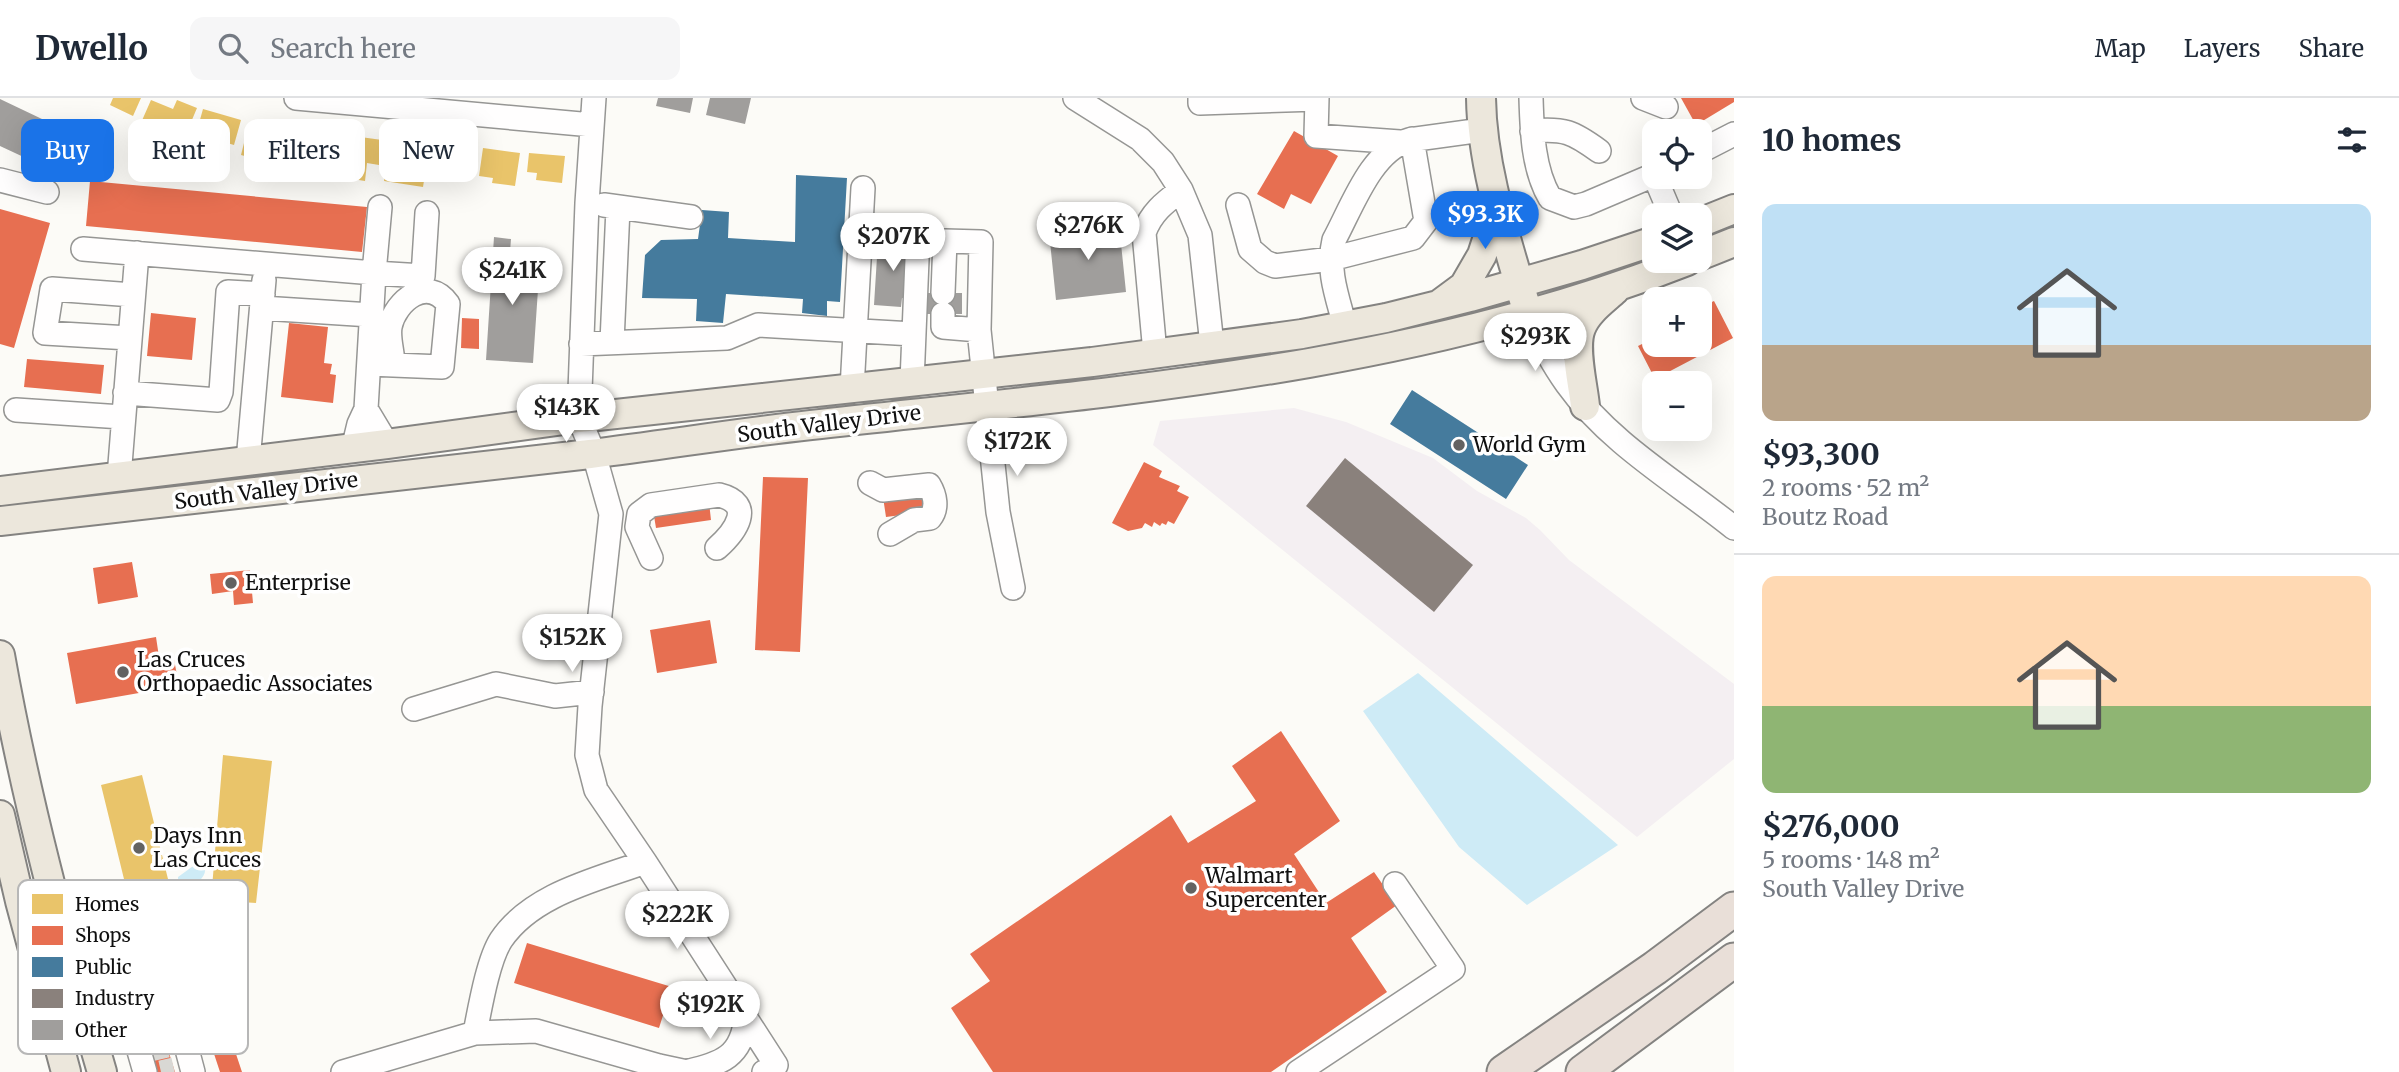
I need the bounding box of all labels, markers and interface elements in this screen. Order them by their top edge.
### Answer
search box [190,17,680,80]
text: Dwello [35,28,148,69]
icon: search [214,29,252,67]
text: Search here [270,32,416,65]
text: Map [2095,33,2146,64]
text: Layers [2184,33,2260,64]
text: Share [2298,33,2364,64]
chip: Buy [21,119,114,182]
chip: Rent [128,119,230,182]
chip: Filters [244,119,365,182]
chip: New [379,119,478,182]
map controls [1642,119,1712,441]
button: locate [1642,119,1712,189]
text: 10 homes [1762,121,1902,159]
icon: filters [2333,121,2371,159]
pin: $93.3K [1428,192,1542,251]
text: $93.3K [1447,199,1523,228]
pin: $276K [1039,202,1137,262]
button: layers [1642,203,1712,273]
text: $276K [1053,210,1123,239]
pin: $207K [844,214,942,273]
text: $207K [856,221,930,250]
pin: $241K [463,248,561,307]
icon: home [2004,250,2130,376]
text: $241K [478,255,546,284]
button: + [1642,287,1712,357]
pin: $293K [1486,314,1584,373]
text: $293K [1500,321,1570,350]
button: − [1642,371,1712,441]
pin: $143K [517,384,615,444]
text: $143K [533,392,599,421]
street label: South Valley Drive [736,399,922,448]
pin: $172K [968,418,1066,478]
text: $172K [983,426,1051,455]
place label: World Gym [1472,431,1586,458]
text: $93,300 [1762,435,1880,473]
marker: World Gym [1451,437,1467,453]
street label: South Valley Drive [173,466,359,515]
text: 2 rooms · 52 m² [1762,473,1929,502]
text: Boutz Road [1762,502,1888,531]
place label: Enterprise [245,569,351,596]
marker: Enterprise [223,575,239,591]
pin: $152K [523,614,621,674]
text: $152K [538,622,606,651]
icon: home [2004,622,2130,748]
place label: Las Cruces Orthopaedic Associates [137,646,373,697]
marker: Las Cruces Orthopaedic Associates [115,664,131,680]
text: $276,000 [1762,807,1900,845]
place label: Days Inn Las Cruces [153,822,261,873]
marker: Days Inn Las Cruces [131,840,147,856]
text: 5 rooms · 148 m² [1762,845,1940,874]
place label: Walmart Supercenter [1204,862,1327,913]
text: South Valley Drive [1762,874,1964,903]
legend [18,880,248,1054]
marker: Walmart Supercenter [1183,880,1199,896]
text: Homes [75,892,139,916]
pin: $222K [628,892,726,951]
text: $222K [641,899,713,928]
text: Shops [75,923,131,947]
text: Public [75,955,132,979]
pin: $192K [661,982,759,1041]
text: Industry [75,986,154,1010]
text: $192K [676,989,744,1018]
text: Other [75,1018,128,1042]

